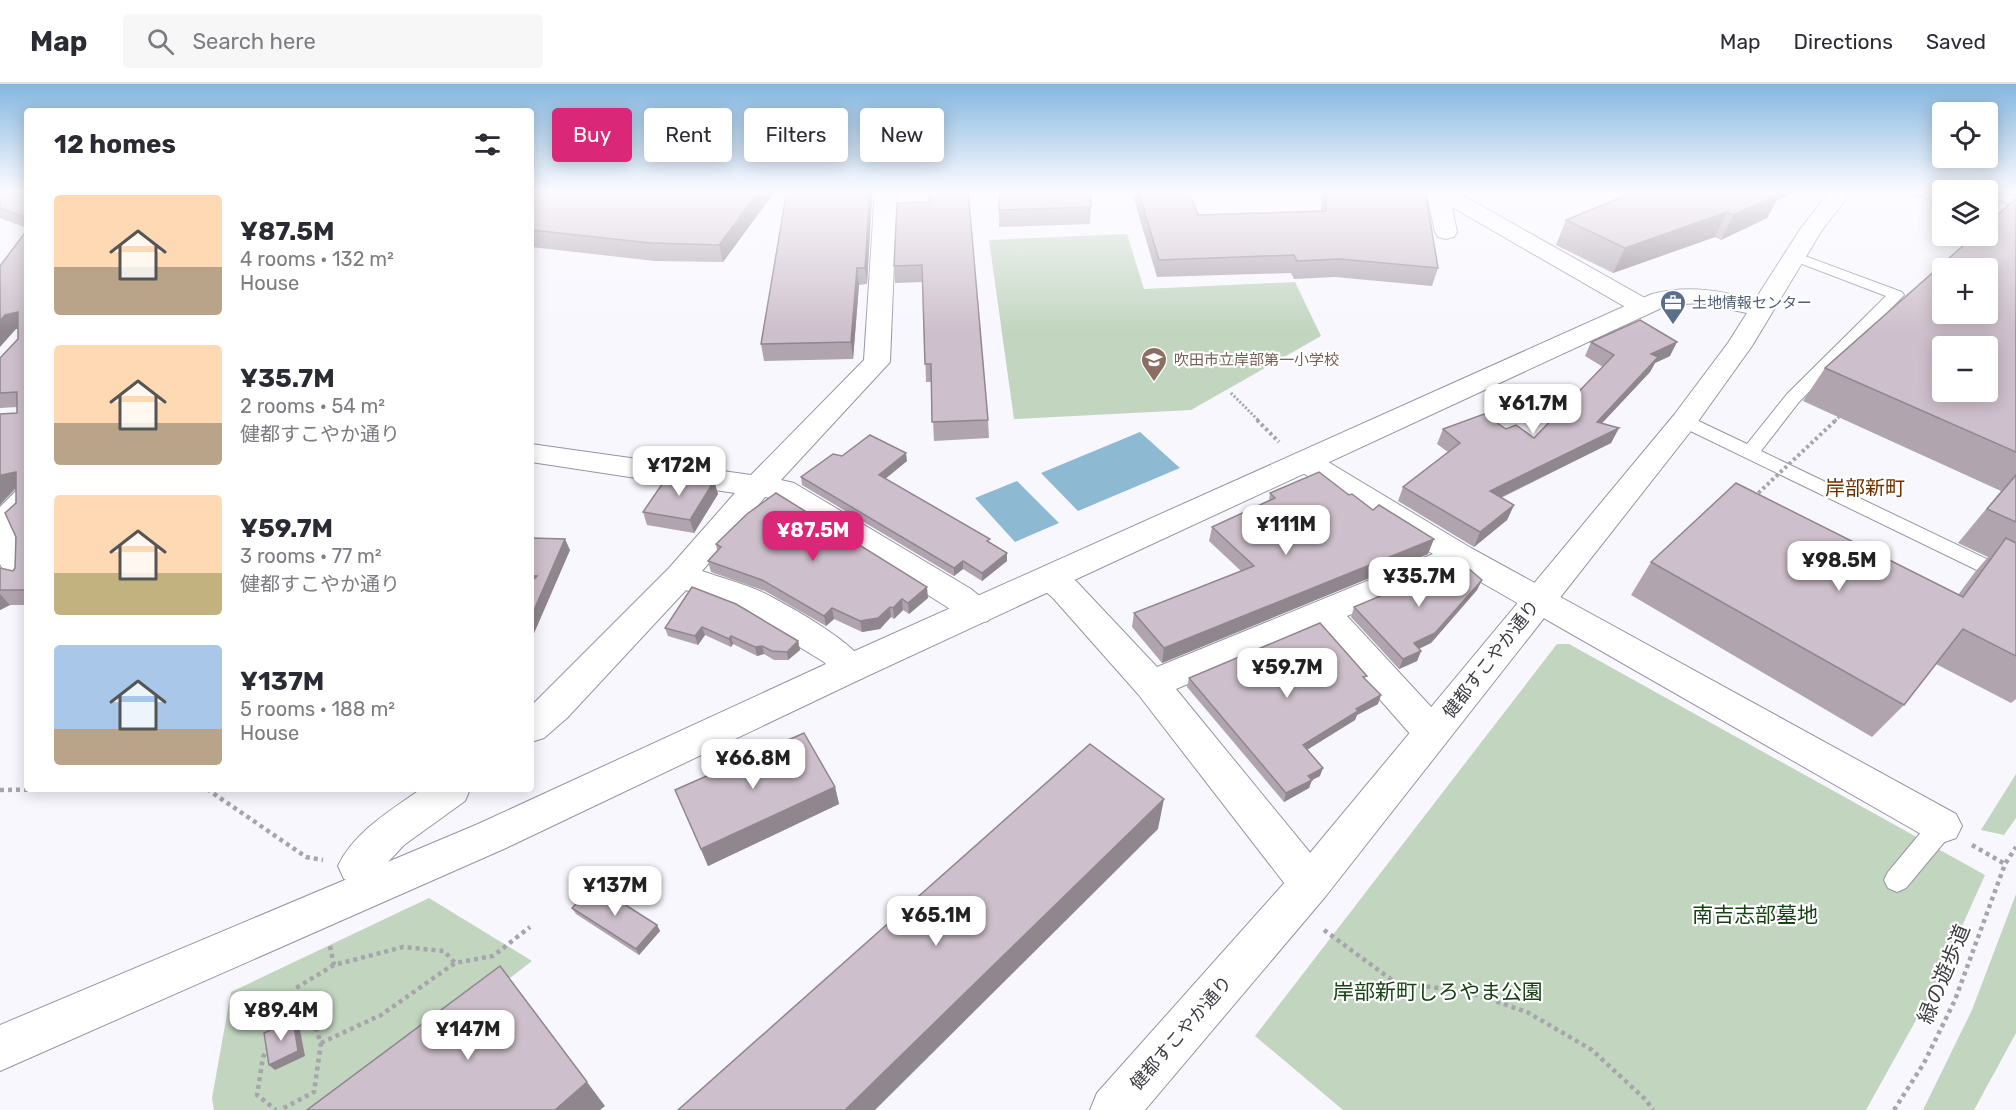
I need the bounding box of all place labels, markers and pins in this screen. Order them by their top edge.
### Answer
office icon: 土地情報センター [1658,288,1688,326]
place label: 土地情報センター [1692,294,1812,312]
school or university icon: 吹田市立岸部第一小学校 [1139,345,1169,383]
place label: 吹田市立岸部第一小学校 [1174,351,1339,369]
pin: ¥61.7M [1484,384,1582,435]
pin: ¥172M [637,446,721,497]
pin: ¥111M [1244,505,1328,556]
pin: ¥87.5M [764,511,862,562]
pin: ¥98.5M [1790,541,1888,592]
pin: ¥35.7M [1370,557,1468,608]
pin: ¥59.7M [1238,648,1336,699]
pin: ¥66.8M [704,739,802,790]
pin: ¥137M [573,866,657,917]
pin: ¥65.1M [887,896,985,947]
pin: ¥89.4M [232,991,330,1042]
pin: ¥147M [426,1010,510,1061]

